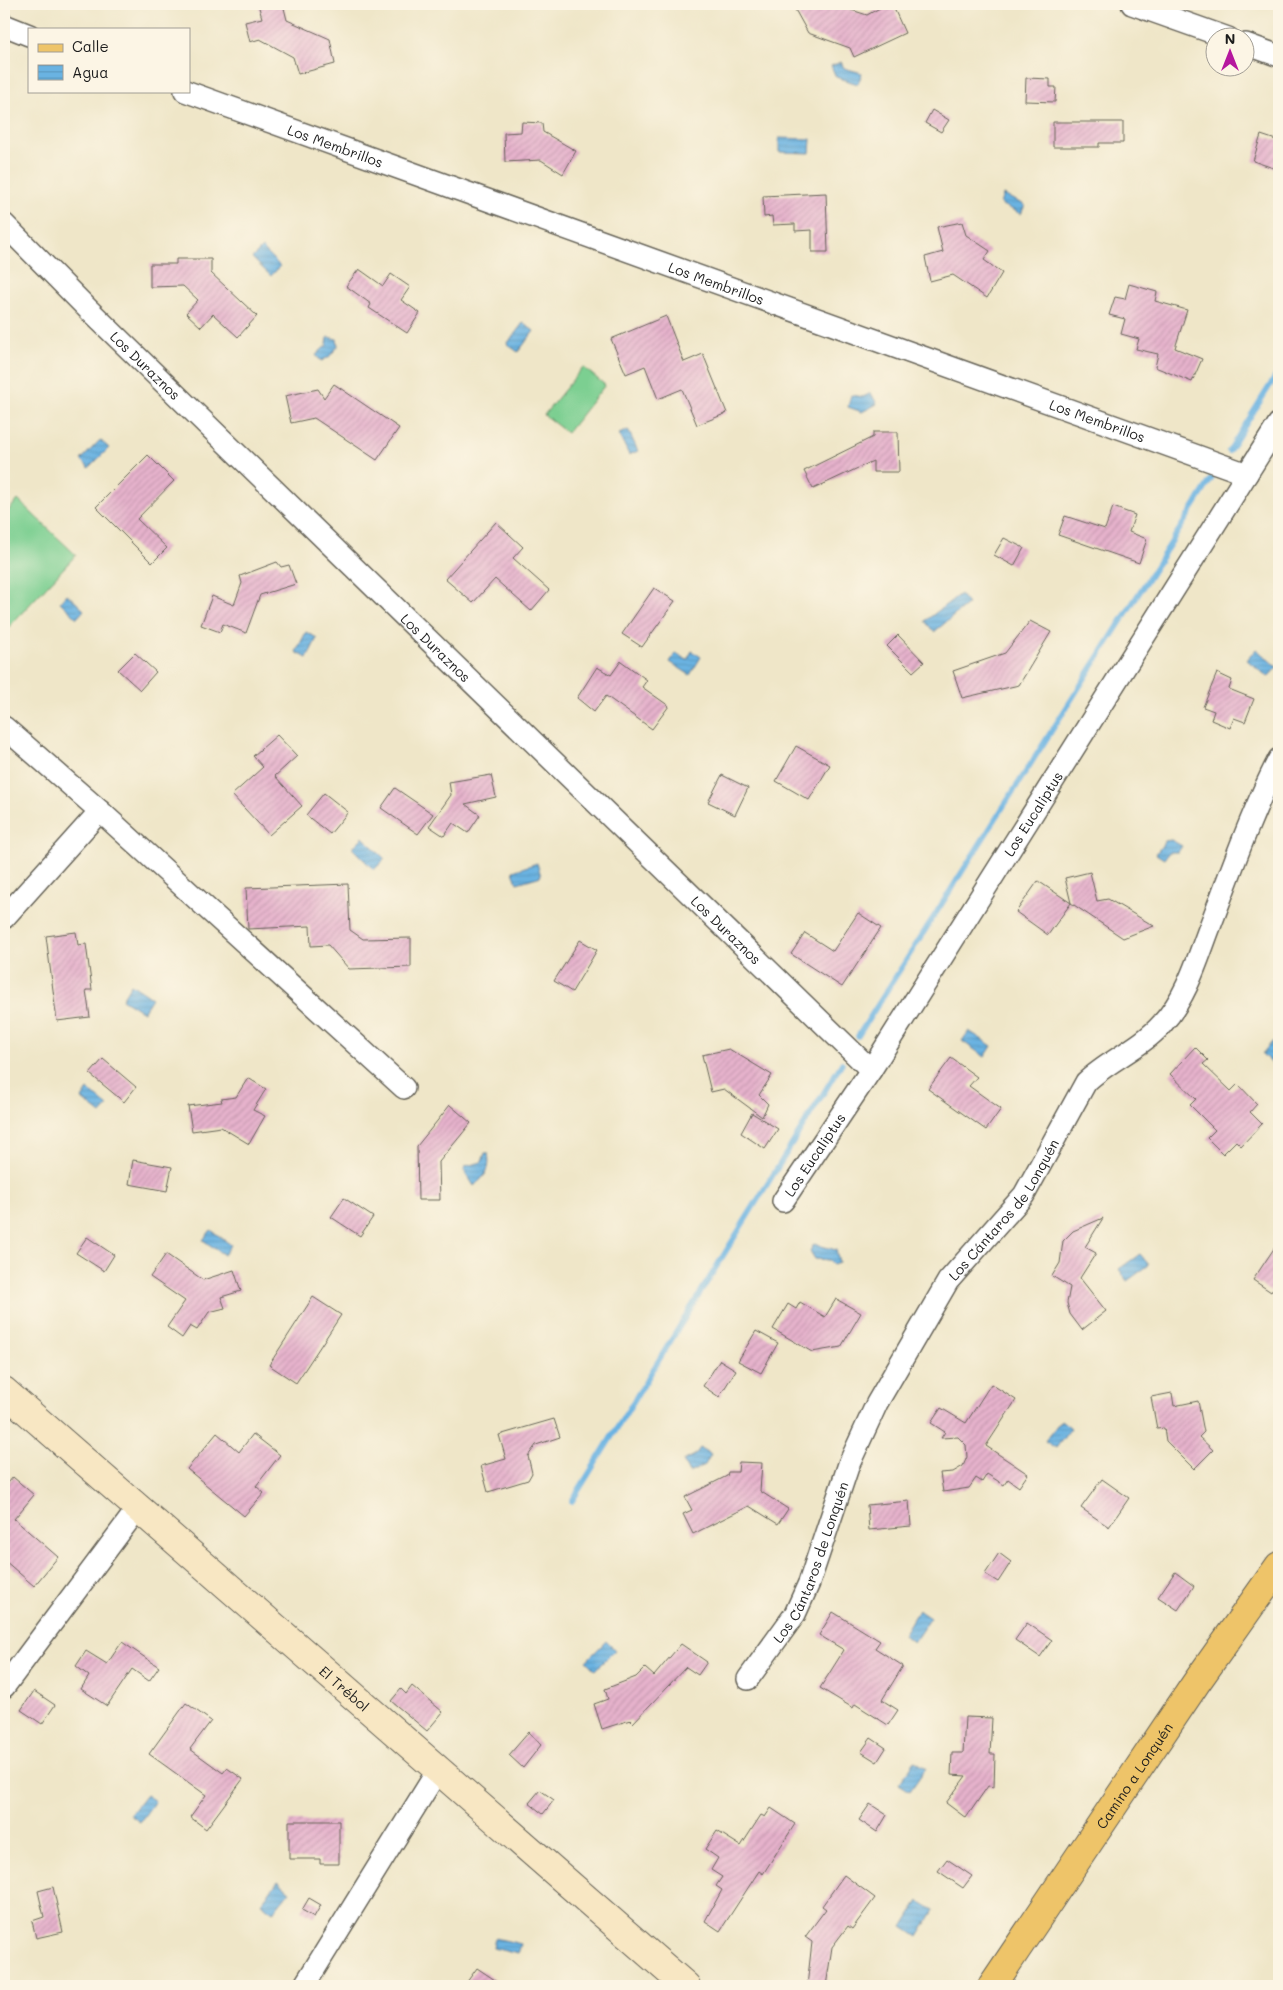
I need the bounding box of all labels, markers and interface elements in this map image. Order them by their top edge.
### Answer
legend [28,28,190,92]
north arrow [1206,28,1256,78]
text: N [1225,29,1235,48]
text: Calle [72,36,109,56]
text: Agua [72,62,109,82]
street label: Los Membrillos [285,119,386,171]
street label: Los Membrillos [666,257,767,309]
street label: Los Duraznos [107,327,185,404]
street label: Los Membrillos [1047,394,1148,446]
street label: Los Duraznos [397,609,475,686]
street label: Los Eucaliptus [999,768,1067,860]
street label: Los Duraznos [687,891,766,968]
street label: Los Eucaliptus [779,1109,849,1200]
street label: Los Cántaros de Lonquén [944,1135,1063,1284]
street label: Los Cántaros de Lonquén [768,1479,852,1646]
street label: El Trébol [316,1661,374,1715]
street label: Camino a Lonquén [1091,1718,1177,1832]

